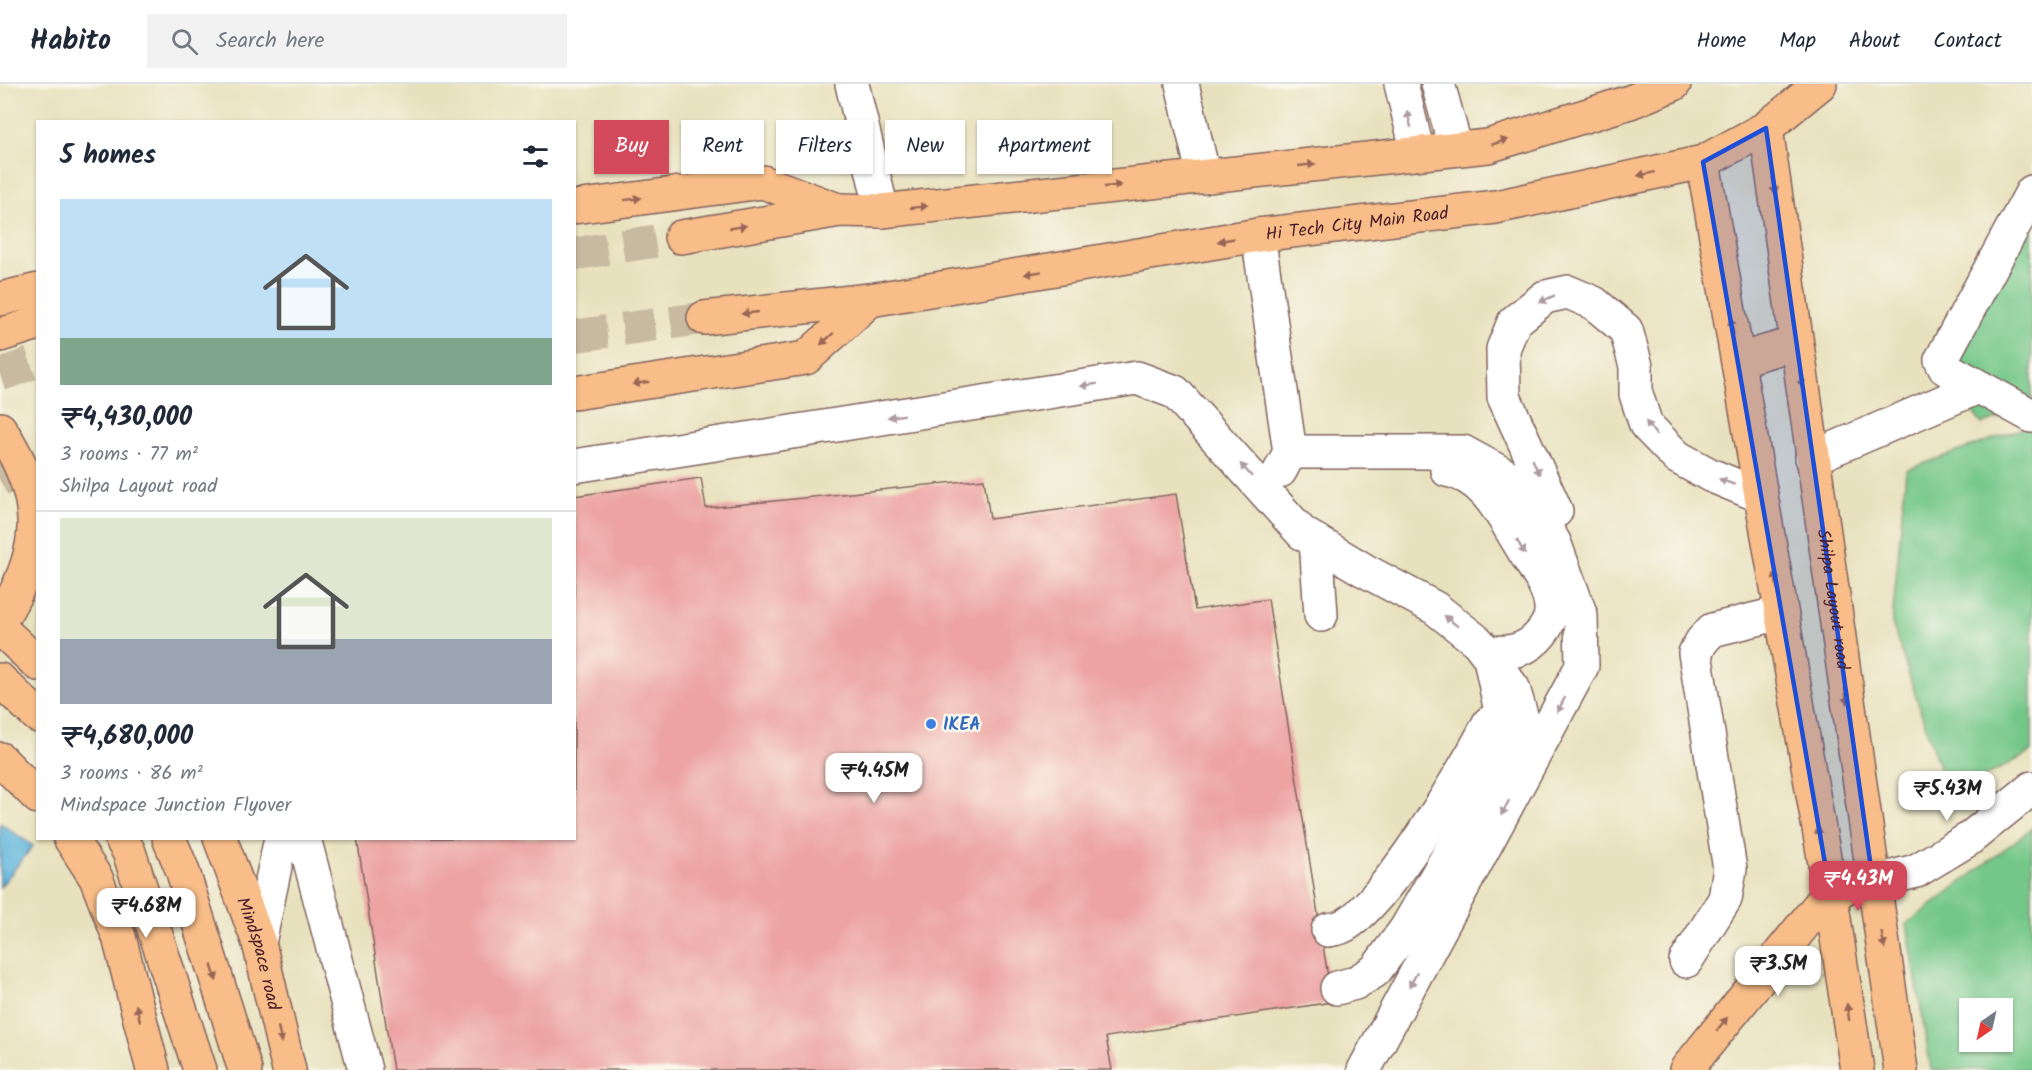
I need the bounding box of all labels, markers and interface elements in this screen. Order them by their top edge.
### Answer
search box [147,14,567,68]
text: Habito [30,19,111,64]
text: Search here [216,24,325,59]
icon: search [168,25,201,58]
text: Home [1697,25,1746,58]
text: Map [1779,25,1816,58]
text: About [1849,25,1900,58]
text: Contact [1933,25,2002,58]
one-way arrow [1404,109,1414,128]
chip: Buy [594,120,669,174]
chip: Rent [681,120,764,174]
chip: Filters [776,120,873,174]
chip: New [885,120,965,174]
chip: Apartment [977,120,1112,174]
text: 5 homes [60,135,156,177]
one-way arrow [1491,137,1509,146]
icon: filters [519,140,552,173]
one-way arrow [1297,160,1316,170]
one-way arrow [1637,170,1655,180]
one-way arrow [1769,176,1778,195]
one-way arrow [1103,181,1122,191]
one-way arrow [623,195,642,204]
street label: Hi Tech City Main Road [1264,200,1451,250]
one-way arrow [909,202,928,212]
one-way arrow [729,222,748,231]
one-way arrow [1216,236,1235,245]
icon: home [252,238,360,346]
one-way arrow [1024,268,1043,277]
one-way arrow [1539,294,1556,303]
one-way arrow [740,308,759,318]
one-way arrow [1727,317,1736,336]
one-way arrow [820,332,835,345]
one-way arrow [1796,369,1805,388]
one-way arrow [631,378,650,387]
one-way arrow [1079,380,1098,389]
text: ₹4,430,000 [60,397,192,439]
one-way arrow [886,411,905,420]
one-way arrow [1645,420,1657,435]
text: 3 rooms · 77 m² [60,439,198,471]
one-way arrow [1531,458,1540,475]
one-way arrow [1240,463,1253,478]
text: Shilpa Layout road [60,471,217,503]
one-way arrow [1717,477,1735,487]
street label: Shilpa Layout road [1808,527,1857,673]
one-way arrow [1516,539,1526,556]
icon: home [252,557,360,665]
one-way arrow [1771,571,1780,590]
one-way arrow [1444,615,1459,627]
one-way arrow [1842,687,1851,706]
one-way arrow [1556,697,1566,714]
place label: IKEA [943,711,981,740]
text: ₹4,680,000 [60,716,193,758]
marker: IKEA [924,717,938,731]
pin: ₹4.45M [825,753,923,804]
text: ₹4.45M [839,756,909,788]
text: 3 rooms · 86 m² [60,758,203,790]
pin: ₹5.43M [1898,771,1996,822]
text: ₹5.43M [1912,774,1982,806]
text: Mindspace Junction Flyover [60,790,291,822]
one-way arrow [1500,800,1510,817]
one-way arrow [1815,825,1824,844]
pin: ₹4.43M [1809,861,1907,912]
text: ₹4.43M [1823,864,1893,896]
pin: ₹4.68M [97,888,195,939]
text: ₹4.68M [111,891,181,923]
street label: Mindspace road [227,893,288,1014]
one-way arrow [1879,931,1888,950]
pin: ₹3.5M [1736,946,1820,997]
text: ₹3.5M [1749,949,1807,981]
one-way arrow [210,964,220,982]
one-way arrow [1408,971,1418,988]
north arrow [1959,998,2013,1052]
map controls [1959,998,2013,1052]
one-way arrow [1844,1003,1853,1022]
one-way arrow [133,1004,143,1022]
one-way arrow [1716,1016,1729,1032]
one-way arrow [275,1025,285,1044]

